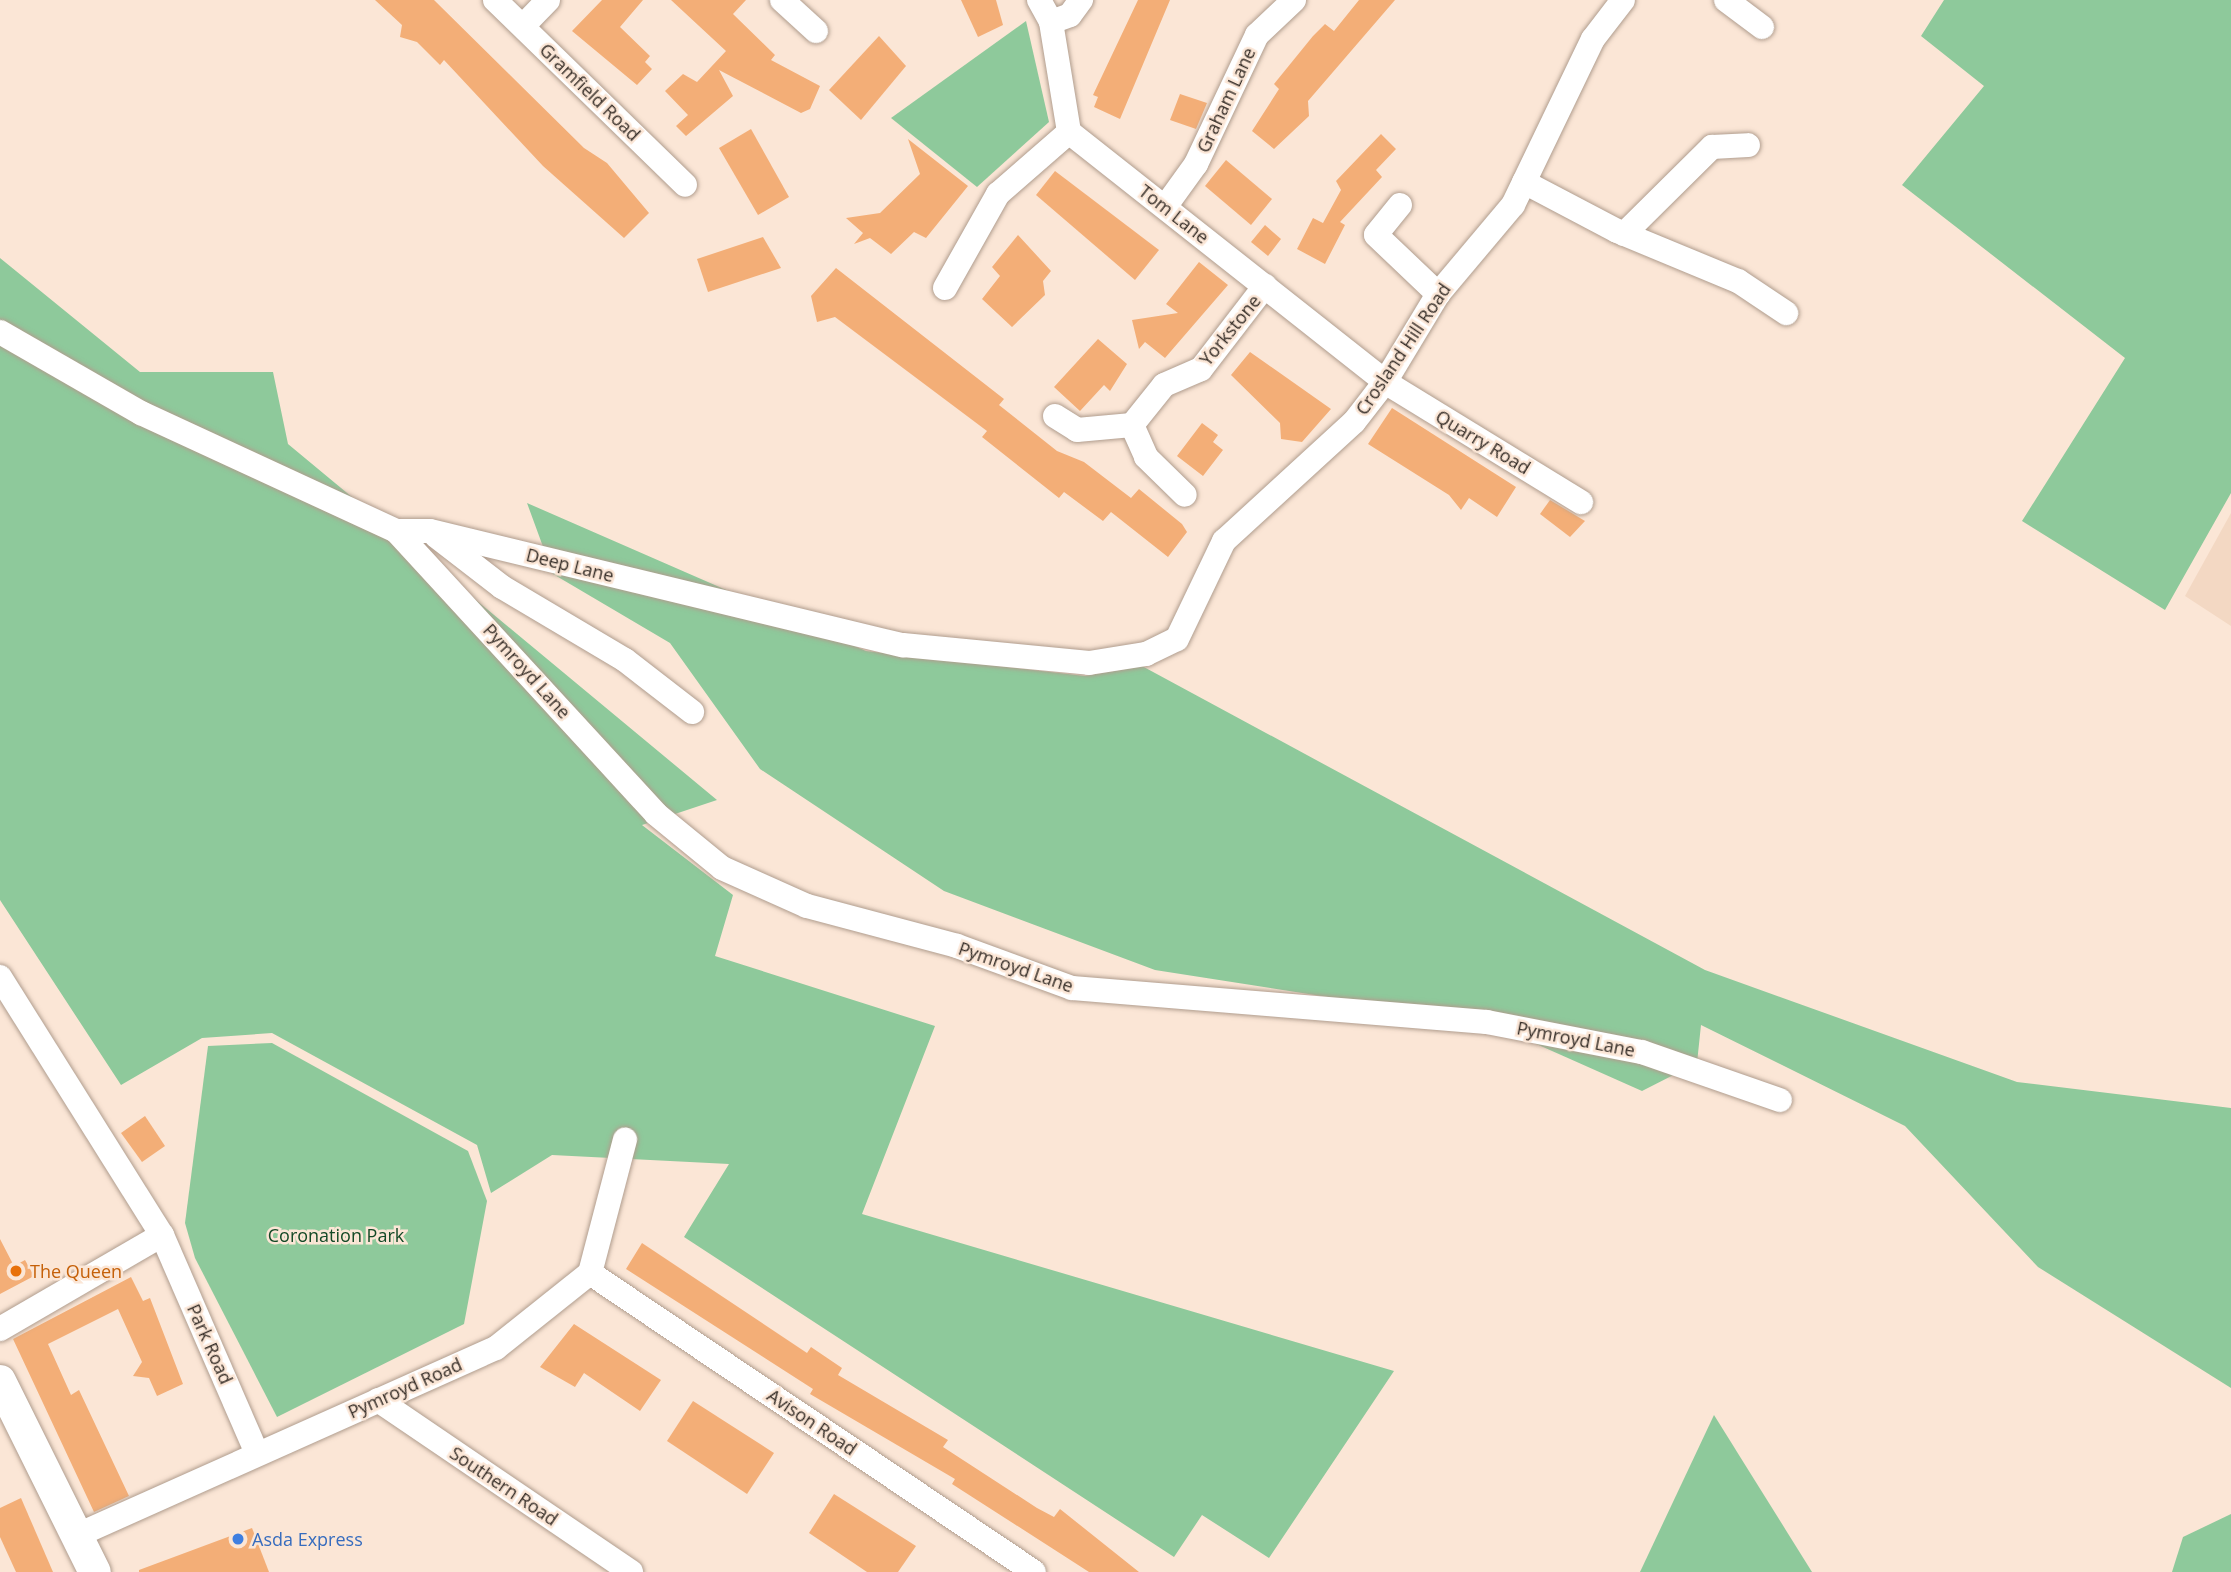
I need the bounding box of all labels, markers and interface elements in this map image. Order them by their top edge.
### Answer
street label: Gramfield Road [535,39,645,145]
street label: Graham Lane [1192,44,1260,156]
street label: Tom Lane [1135,180,1213,248]
street label: Crosland Hill Road [1351,279,1455,419]
street label: Yorkstone [1195,290,1265,370]
street label: Quarry Road [1432,405,1534,479]
street label: Deep Lane [524,544,616,586]
street label: Pymroyd Lane [479,619,575,723]
street label: Pymroyd Lane [956,937,1076,997]
street label: Pymroyd Lane [1515,1017,1637,1061]
park label: Coronation Park [268,1224,404,1246]
place label: The Queen [30,1260,122,1282]
marker: The Queen [8,1263,24,1279]
street label: Park Road [183,1301,237,1387]
street label: Pymroyd Road [345,1353,465,1423]
street label: Avison Road [763,1384,861,1460]
street label: Southern Road [446,1442,562,1530]
place label: Asda Express [252,1528,363,1550]
marker: Asda Express [230,1531,246,1547]

